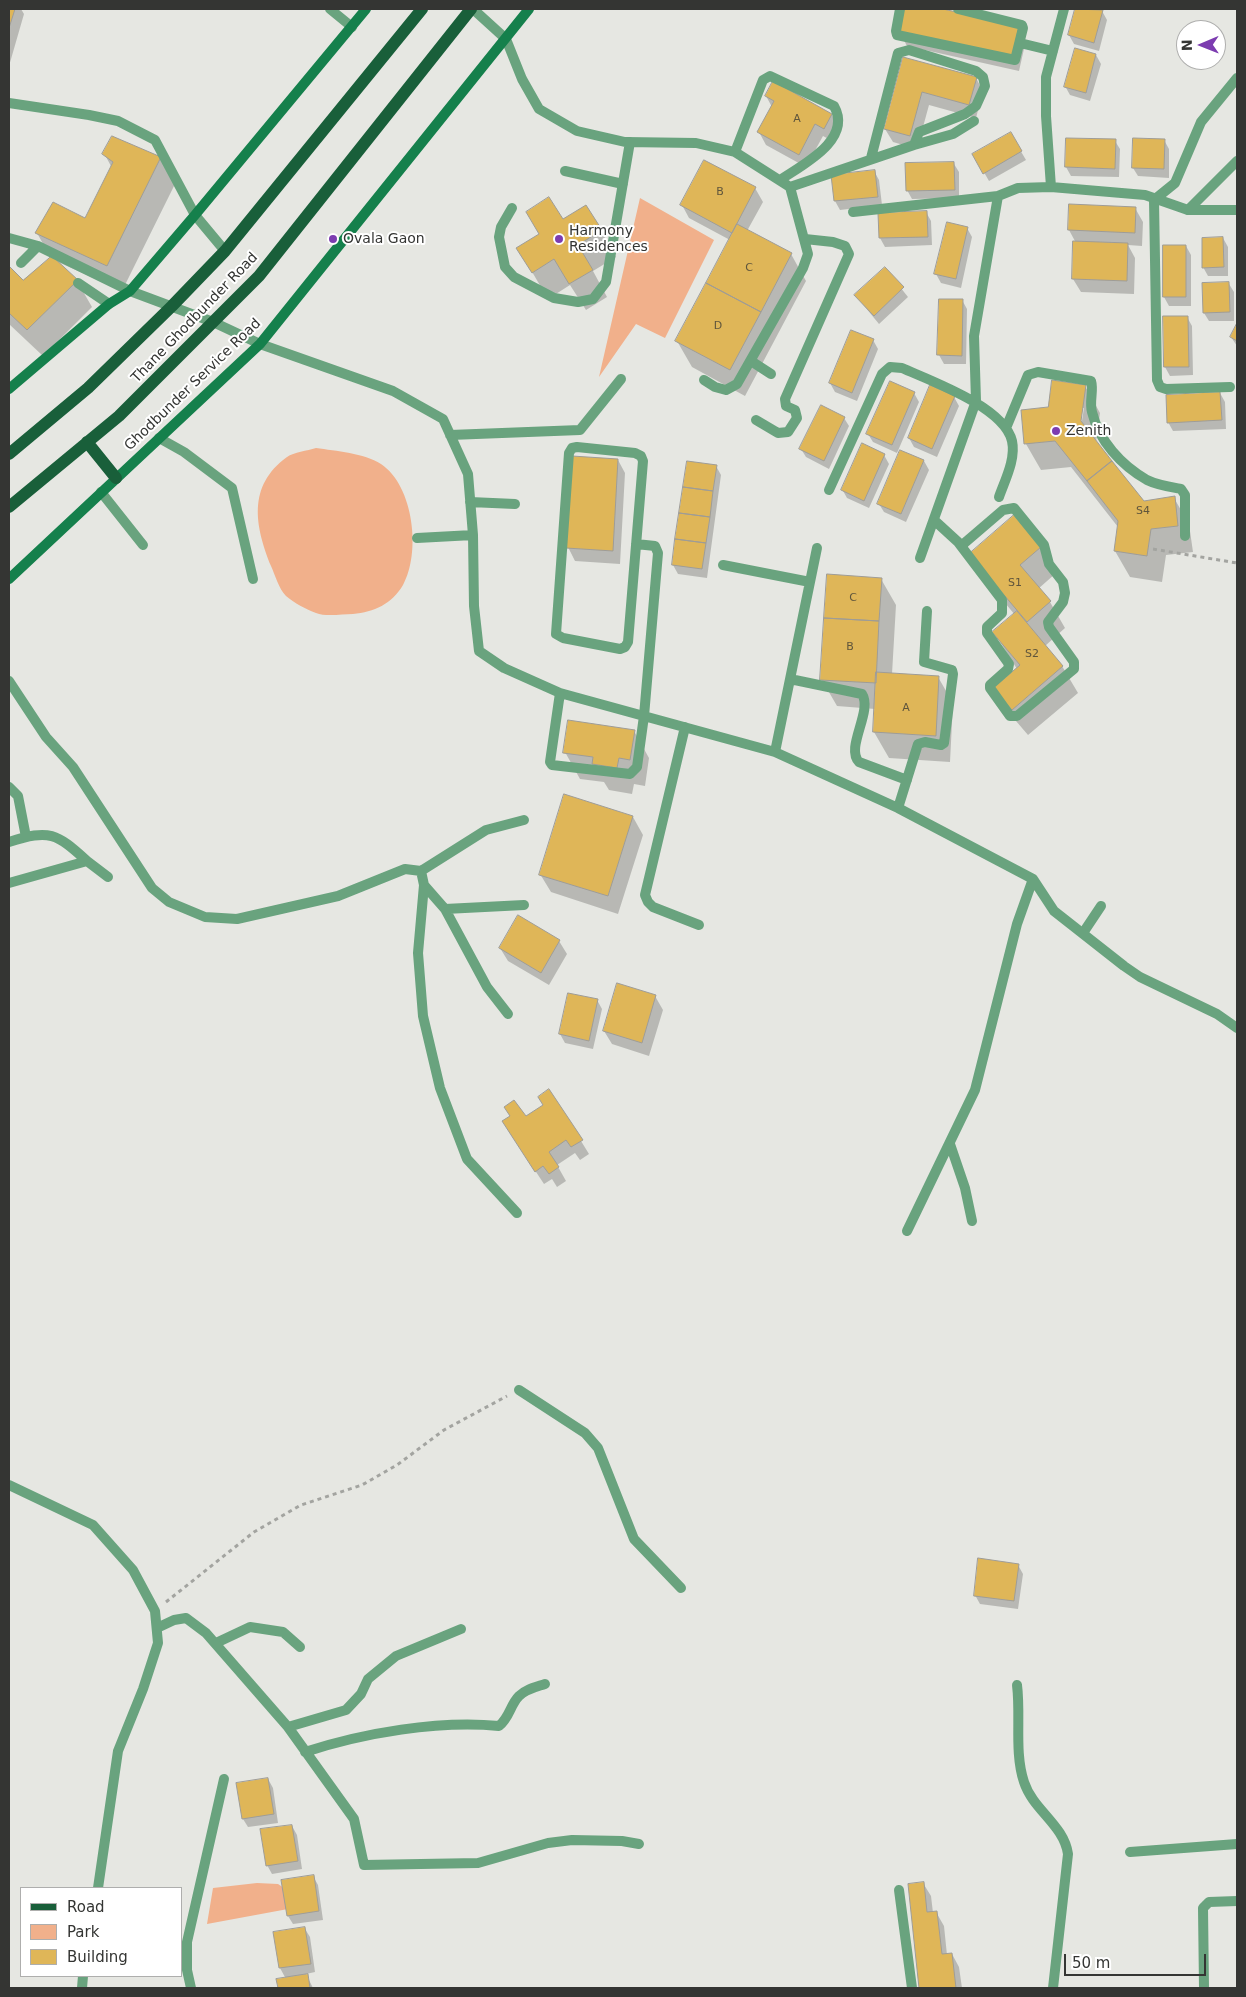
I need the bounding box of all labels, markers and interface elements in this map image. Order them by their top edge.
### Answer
north arrow [1176,20,1226,70]
text: N [1179,39,1195,51]
house number: A [793,112,801,126]
house number: B [716,185,724,199]
place label: Harmony Residences [569,223,648,256]
place label: Ovala Gaon [343,231,425,247]
marker: Ovala Gaon [327,233,339,245]
marker: Harmony Residences [553,233,565,245]
street label: Thane Ghodbunder Road [128,249,262,387]
house number: C [745,261,753,275]
street label: Ghodbunder Service Road [121,315,265,455]
house number: D [714,319,722,333]
place label: Zenith [1066,423,1111,439]
marker: Zenith [1050,425,1062,437]
house number: S4 [1136,504,1150,518]
house number: S1 [1008,576,1022,590]
house number: C [849,591,857,605]
house number: B [846,640,854,654]
house number: S2 [1025,647,1039,661]
house number: A [902,701,910,715]
legend [20,1887,182,1977]
text: Road [67,1898,105,1916]
text: Park [67,1923,99,1941]
scale bar [1066,1944,1208,1976]
text: Building [67,1948,128,1966]
text: 50 m [1072,1954,1110,1972]

